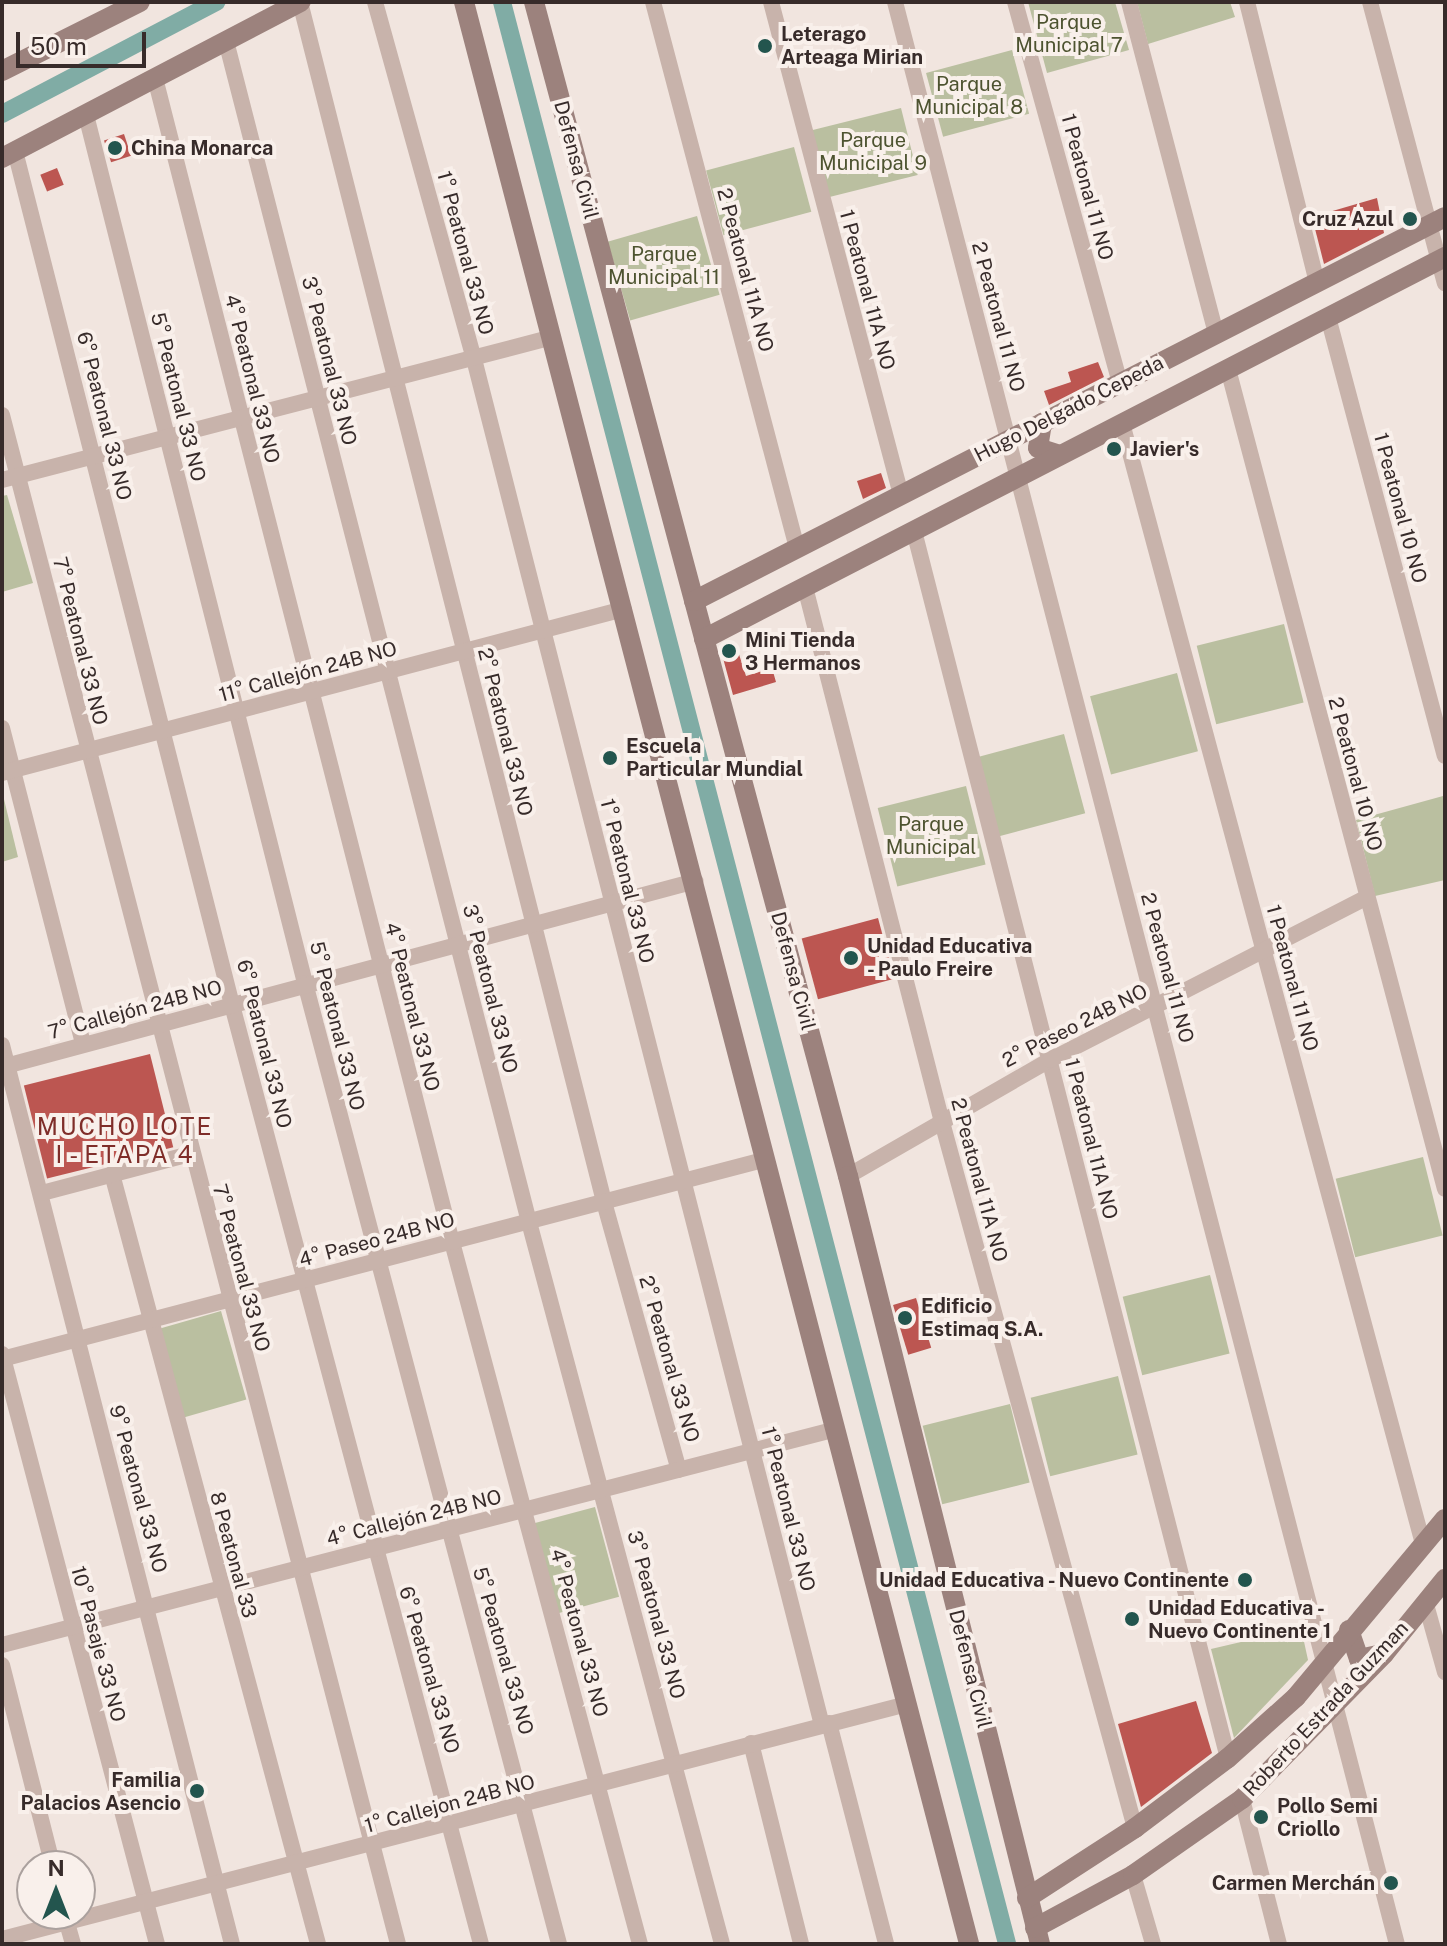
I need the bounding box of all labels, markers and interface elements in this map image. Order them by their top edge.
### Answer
park label: Parque Municipal 7 [1015,11,1123,58]
scale bar [20,16,150,66]
place label: Leterago Arteaga Mirian [781,22,923,69]
text: 50 m [30,32,87,60]
marker: Leterago Arteaga Mirian [756,37,774,55]
park label: Parque Municipal 8 [915,72,1023,119]
street label: Defensa Civil [549,98,603,222]
street label: 1 Peatonal 11 NO [1056,111,1118,263]
park label: Parque Municipal 9 [819,128,927,175]
place label: China Monarca [131,136,273,160]
marker: China Monarca [106,139,124,157]
street label: 1° Peatonal 33 NO [432,168,498,338]
street label: 2 Peatonal 11A NO [712,185,778,355]
street label: 1 Peatonal 11A NO [834,207,900,373]
place label: Cruz Azul [1302,207,1394,231]
marker: Cruz Azul [1401,210,1419,228]
street label: 2 Peatonal 11 NO [966,239,1030,395]
park label: Parque Municipal 11 [608,242,720,289]
street label: 3° Peatonal 33 NO [296,274,362,448]
street label: 4° Peatonal 33 NO [219,292,285,466]
street label: 5° Peatonal 33 NO [145,310,211,484]
street label: 6° Peatonal 33 NO [71,329,137,503]
street label: Hugo Delgado Cepeda [970,351,1168,467]
street label: 1 Peatonal 10 NO [1368,430,1432,586]
place label: Javier's [1130,437,1199,461]
marker: Javier's [1105,440,1123,458]
street label: 7° Peatonal 33 NO [47,554,113,728]
place label: Mini Tienda 3 Hermanos [745,628,861,675]
street label: 11° Callejón 24B NO [216,637,400,707]
marker: Mini Tienda 3 Hermanos [720,642,738,660]
street label: 2° Peatonal 33 NO [473,645,537,819]
street label: 2 Peatonal 10 NO [1323,694,1387,854]
place label: Escuela Particular Mundial [626,734,803,781]
marker: Escuela Particular Mundial [601,749,619,767]
street label: 1° Peatonal 33 NO [595,796,659,966]
park label: Parque Municipal [886,813,976,860]
street label: 2 Peatonal 11 NO [1135,890,1199,1046]
street label: 3° Peatonal 33 NO [457,902,523,1076]
street label: 1 Peatonal 11 NO [1261,902,1323,1054]
street label: Defensa Civil [766,909,820,1033]
street label: 4° Peatonal 33 NO [379,920,445,1094]
place label: Unidad Educativa - Paulo Freire [867,934,1032,981]
street label: 5° Peatonal 33 NO [304,939,370,1113]
marker: Unidad Educativa - Paulo Freire [842,949,860,967]
street label: 6° Peatonal 33 NO [231,957,297,1131]
street label: 7° Callejón 24B NO [45,975,225,1045]
street label: 2° Paseo 24B NO [998,979,1152,1073]
street label: 1 Peatonal 11A NO [1059,1056,1123,1222]
street label: 2 Peatonal 11A NO [946,1095,1012,1265]
district label: MUCHO LOTE I - ETAPA 4 [37,1113,213,1169]
street label: 7° Peatonal 33 NO [207,1182,275,1354]
street label: 4° Paseo 24B NO [296,1208,458,1272]
street label: 2° Peatonal 33 NO [634,1273,704,1445]
place label: Edificio Estimaq S.A. [921,1294,1043,1341]
marker: Edificio Estimaq S.A. [896,1309,914,1327]
street label: 9° Peatonal 33 NO [104,1402,172,1576]
street label: 1° Peatonal 33 NO [756,1424,820,1594]
street label: 4° Callejón 24B NO [324,1485,504,1551]
street label: 8 Peatonal 33 [205,1489,261,1621]
street label: 3° Peatonal 33 NO [622,1528,690,1702]
street label: 4° Peatonal 33 NO [545,1546,613,1720]
street label: 10° Pasaje 33 NO [66,1563,130,1725]
street label: 5° Peatonal 33 NO [468,1564,538,1738]
place label: Unidad Educativa - Nuevo Continente [876,1568,1229,1592]
marker: Unidad Educativa - Nuevo Continente [1236,1571,1254,1589]
street label: 6° Peatonal 33 NO [394,1584,464,1756]
place label: Unidad Educativa - Nuevo Continente 1 [1148,1596,1332,1643]
street label: Defensa Civil [944,1607,996,1731]
marker: Unidad Educativa - Nuevo Continente 1 [1123,1610,1141,1628]
street label: Roberto Estrada Guzman [1238,1616,1414,1802]
place label: Familia Palacios Asencio [20,1768,181,1815]
street label: 1° Callejon 24B NO [362,1770,538,1838]
marker: Familia Palacios Asencio [188,1782,206,1800]
place label: Pollo Semi Criollo [1277,1794,1378,1841]
marker: Pollo Semi Criollo [1252,1808,1270,1826]
north arrow [16,1850,96,1930]
text: N [47,1855,65,1881]
place label: Carmen Merchán [1212,1871,1375,1895]
marker: Carmen Merchán [1382,1874,1400,1892]

